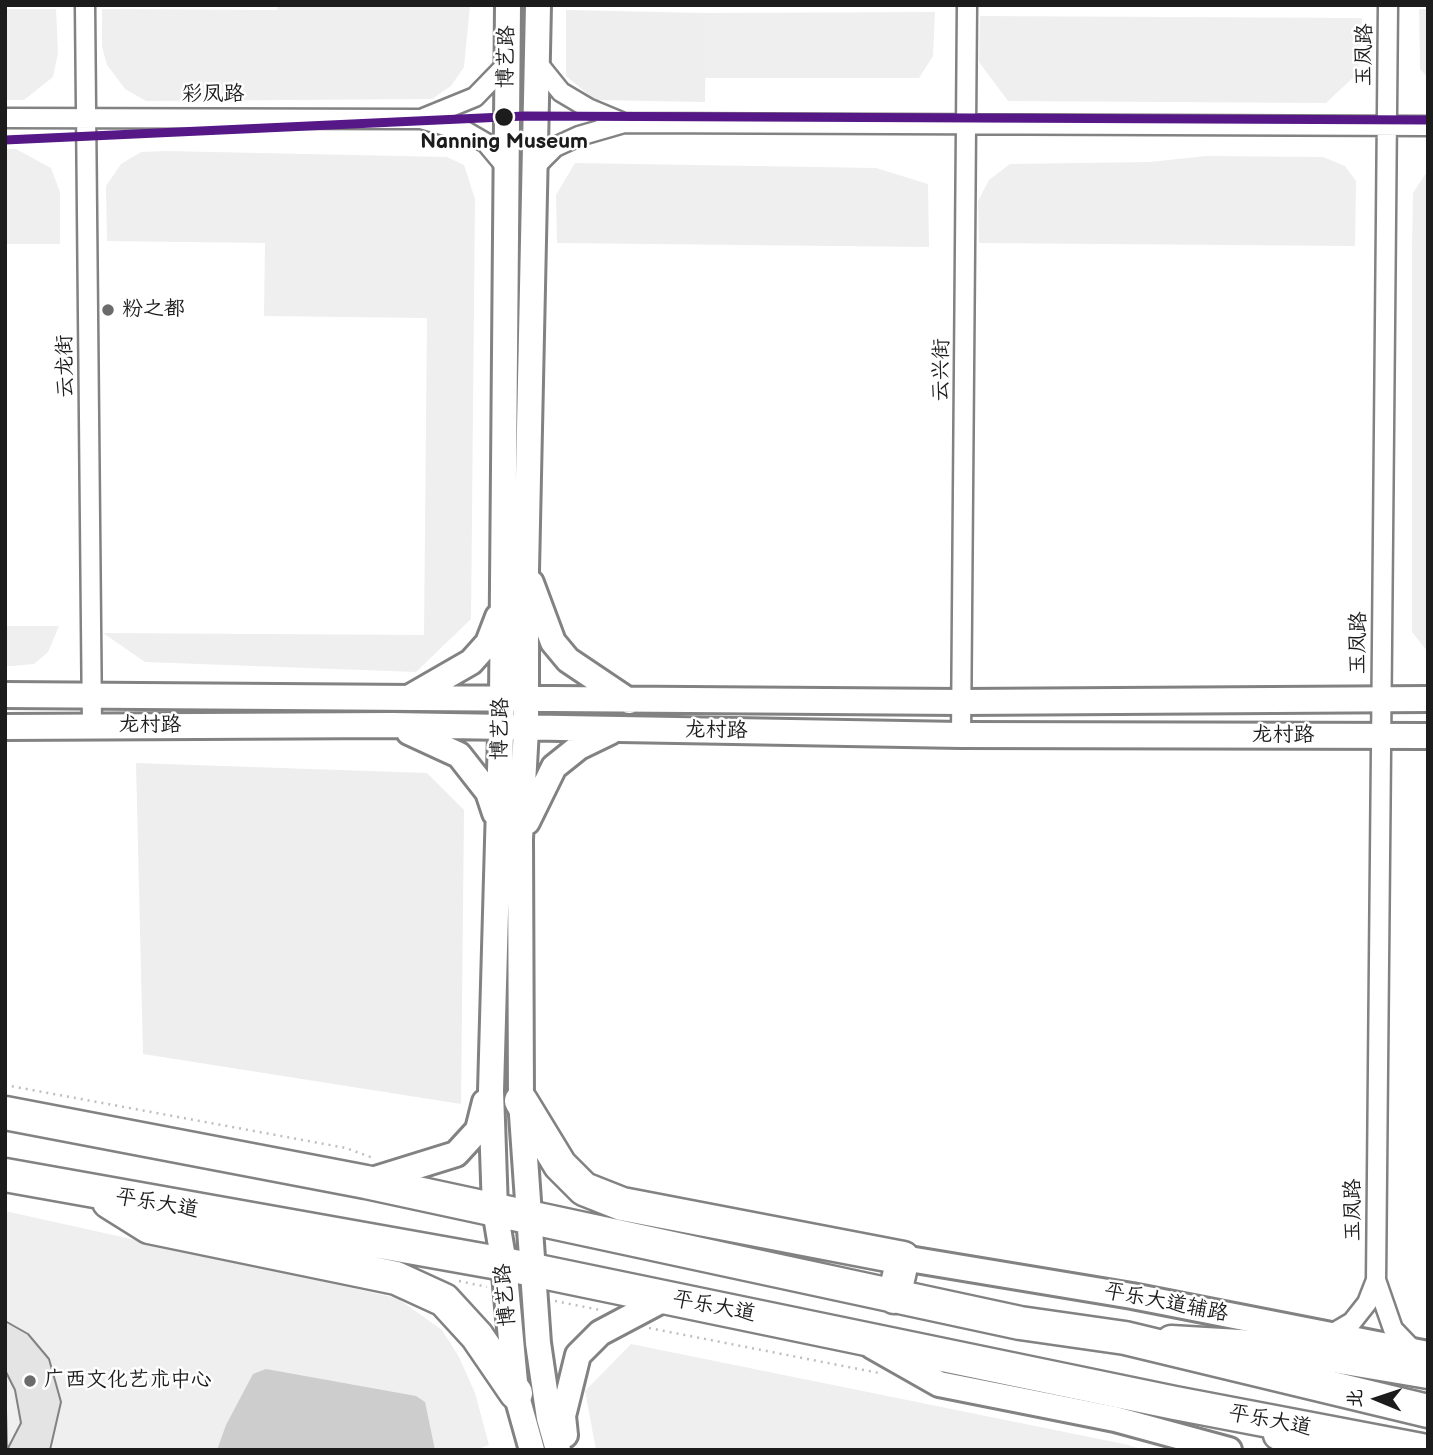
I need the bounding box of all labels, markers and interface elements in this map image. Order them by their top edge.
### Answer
street label: 玉凤路 [1352,23,1378,87]
street label: 博艺路 [494,25,520,89]
street label: 彩凤路 [182,82,244,108]
marker: Nanning Museum [493,106,515,128]
place label: Nanning Museum [420,130,588,156]
place label: 粉之都 [122,297,185,323]
marker: 粉之都 [100,302,116,318]
street label: 云龙街 [53,334,79,398]
street label: 云兴街 [929,338,955,402]
street label: 玉凤路 [1346,611,1372,675]
street label: 博艺路 [488,697,514,761]
street label: 龙村路 [119,713,181,739]
street label: 龙村路 [684,718,748,744]
street label: 龙村路 [1252,723,1314,749]
street label: 玉凤路 [1341,1179,1367,1241]
street label: 平乐大道 [113,1184,201,1224]
street label: 博艺路 [491,1263,521,1327]
street label: 平乐大道辅路 [1102,1279,1230,1327]
street label: 平乐大道 [670,1287,758,1327]
north arrow [1342,1364,1412,1434]
place label: 广西文化艺术中心 [44,1368,212,1394]
marker: 广西文化艺术中心 [22,1373,38,1389]
text: 北 [1344,1388,1367,1408]
street label: 平乐大道 [1226,1401,1314,1441]

